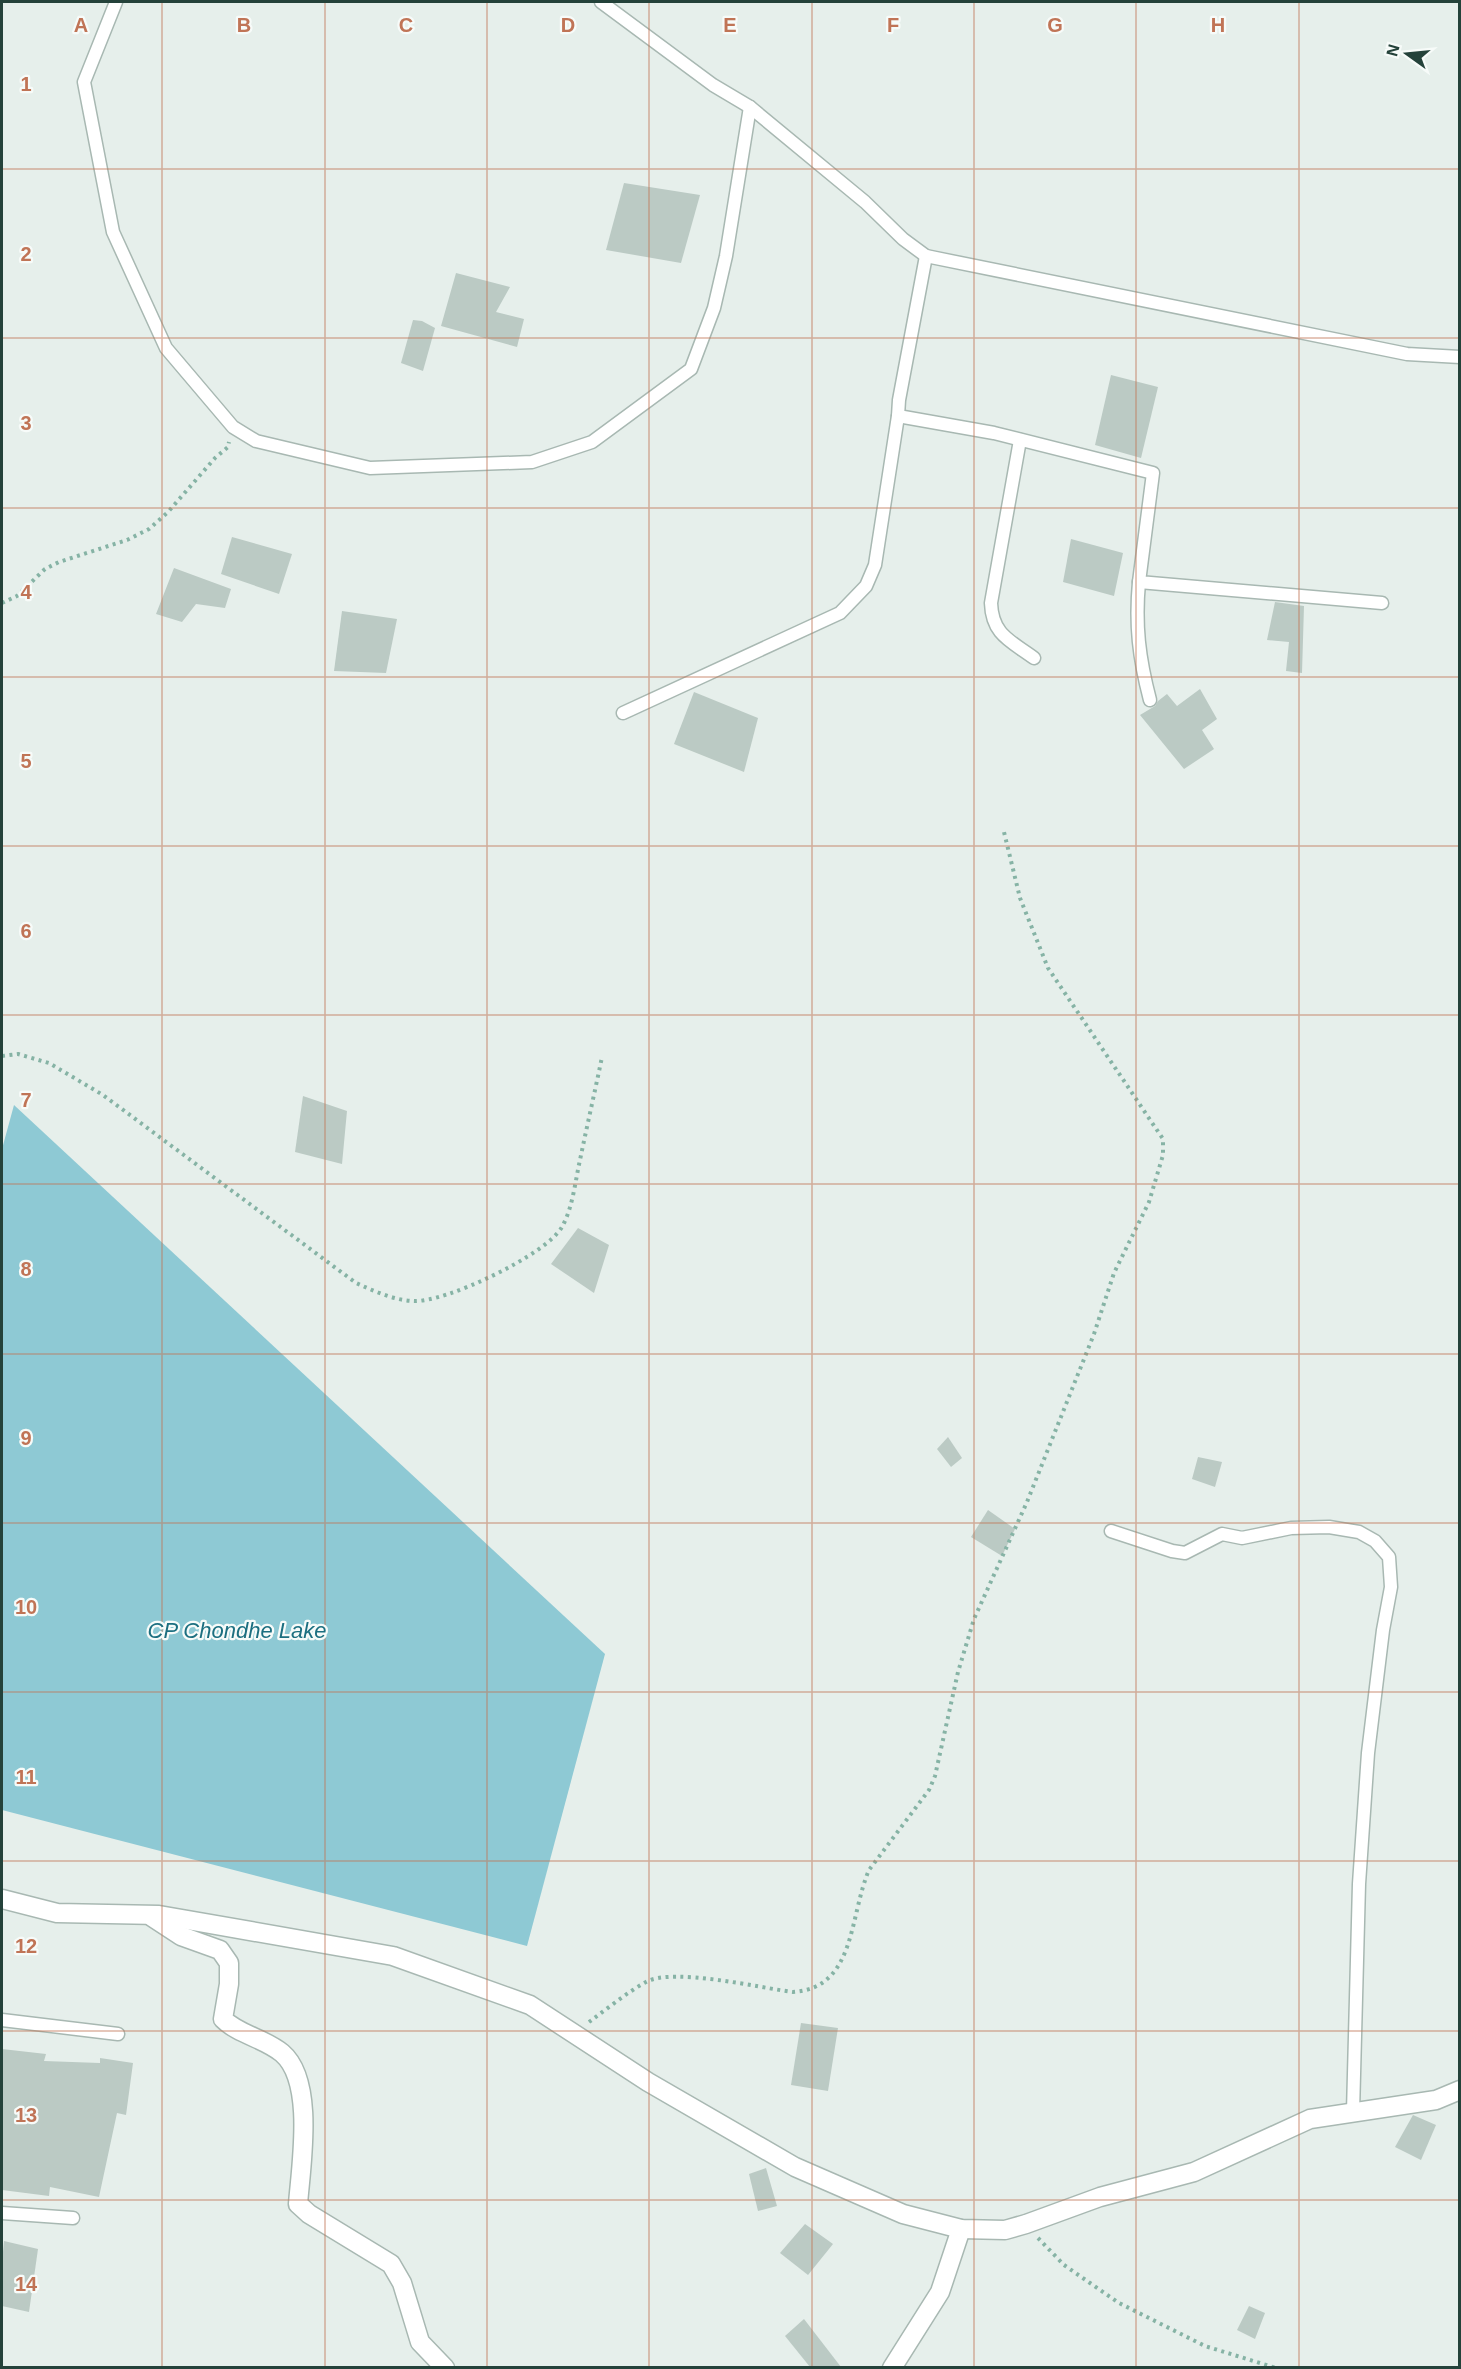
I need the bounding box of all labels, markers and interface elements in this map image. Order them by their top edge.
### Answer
text: A [74,14,88,36]
text: B [237,14,251,36]
text: C [399,14,413,36]
text: D [561,14,575,36]
text: E [723,14,737,36]
text: F [887,14,899,36]
text: G [1047,14,1063,36]
text: H [1211,14,1225,36]
north arrow [1377,24,1437,84]
text: N [1383,42,1403,58]
text: 1 [20,73,32,95]
text: 2 [20,243,32,265]
text: 3 [20,412,32,434]
text: 4 [20,581,32,603]
text: 5 [20,750,32,772]
text: 6 [20,920,32,942]
text: 7 [20,1089,32,1111]
text: 8 [20,1258,32,1280]
text: 9 [20,1427,32,1449]
text: 10 [15,1596,37,1618]
water label: CP Chondhe Lake [148,1618,326,1643]
text: 11 [15,1766,37,1788]
text: 12 [15,1935,37,1957]
text: 13 [15,2104,37,2126]
text: 14 [15,2273,38,2295]

